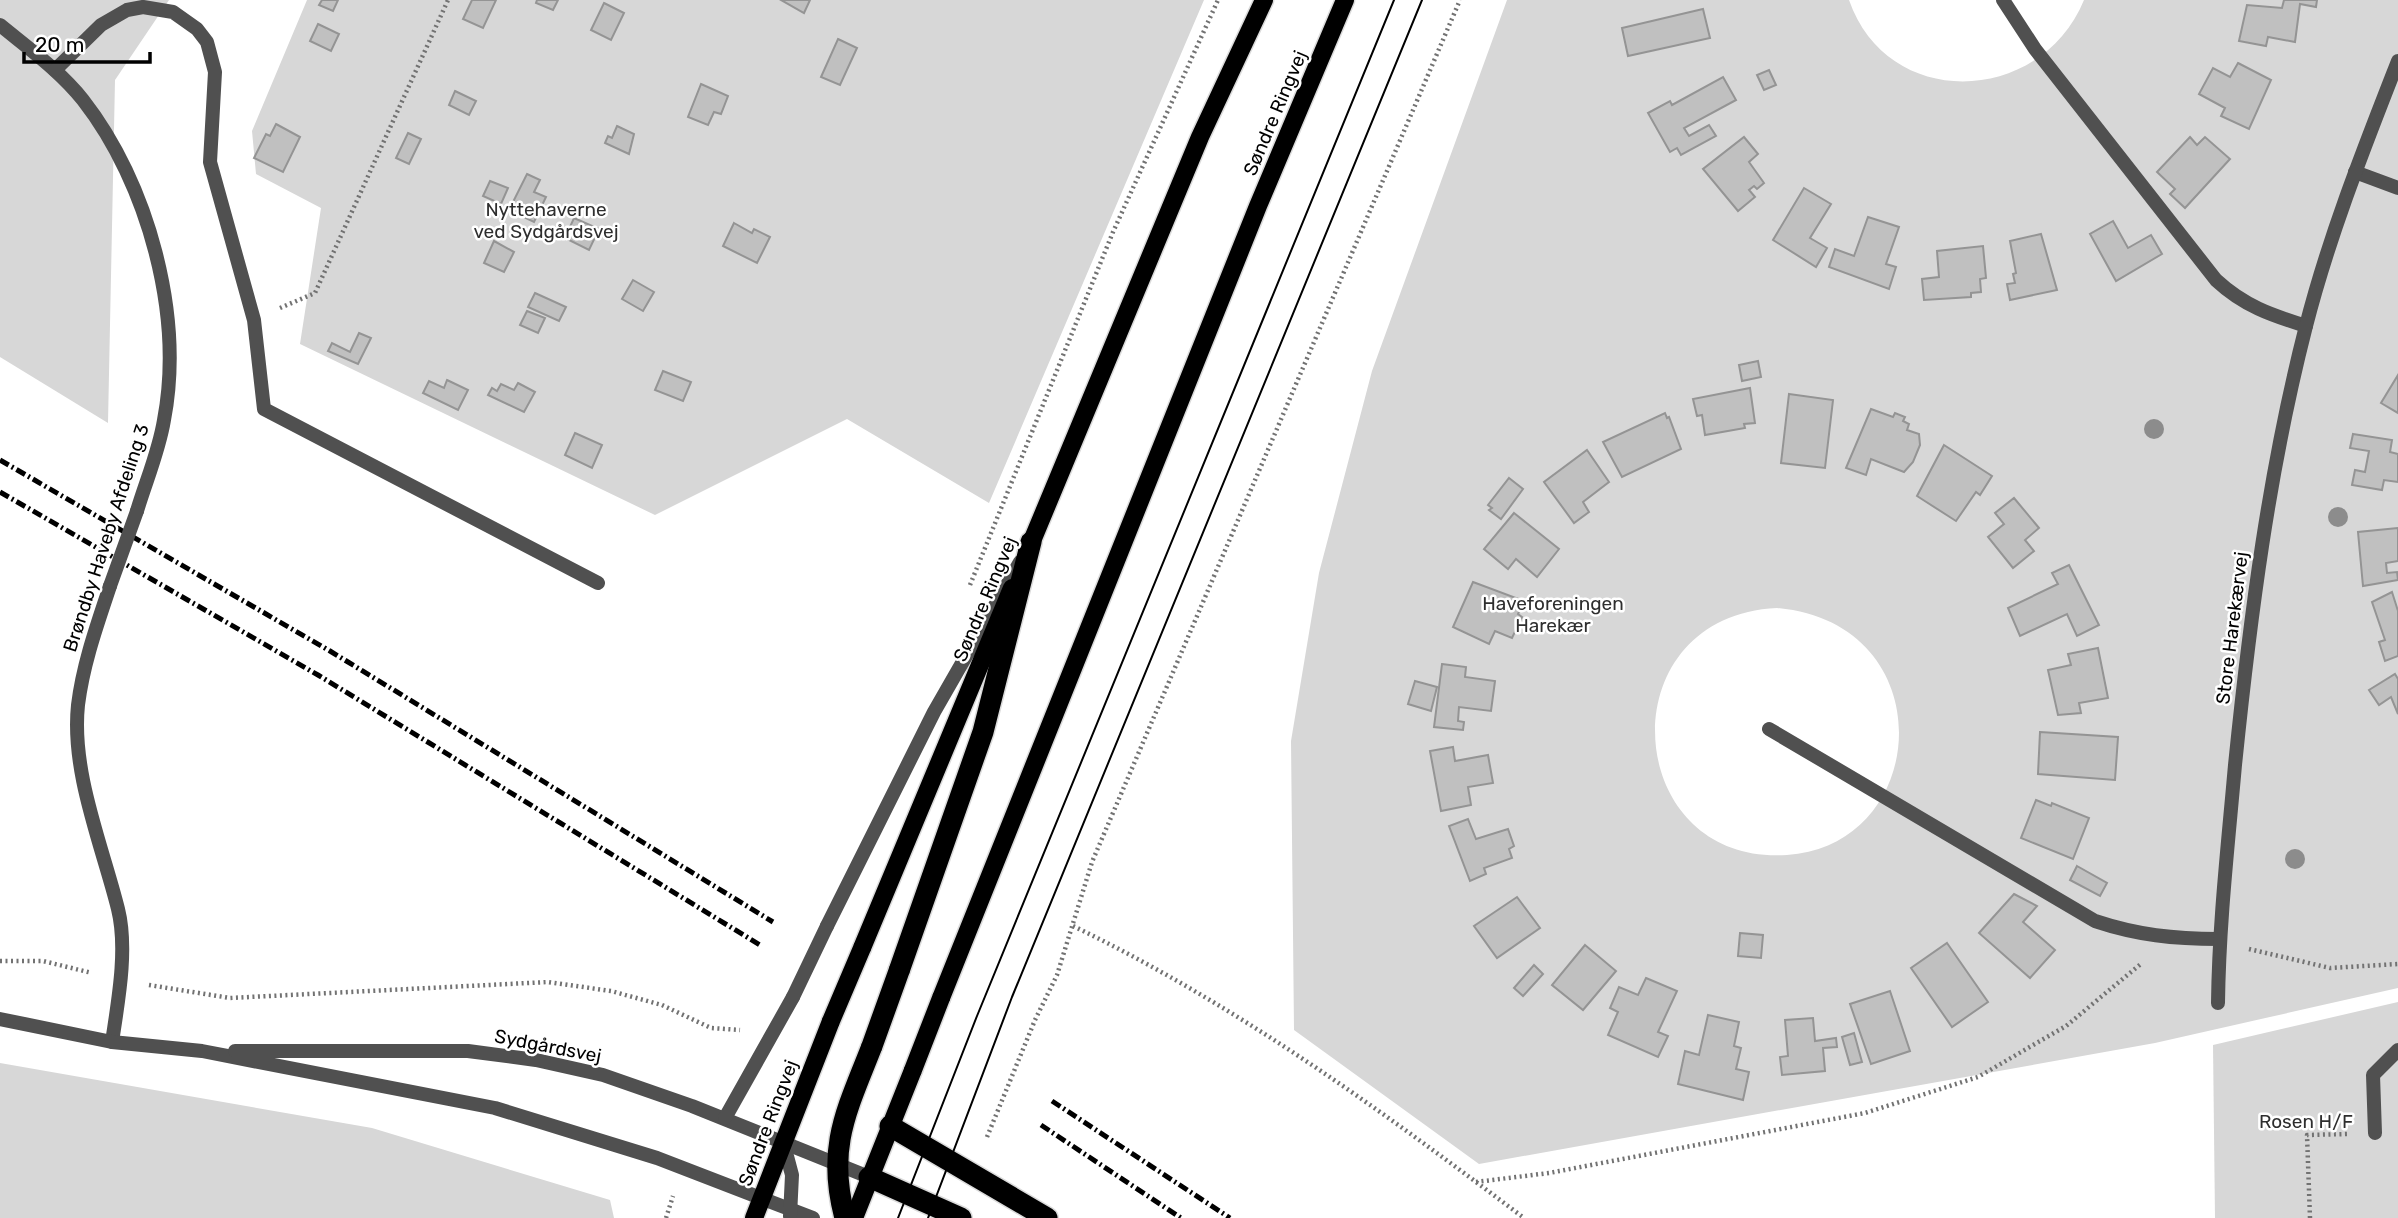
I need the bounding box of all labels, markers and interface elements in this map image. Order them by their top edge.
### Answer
scale bar [24,21,150,65]
text: 20 m [35,32,84,57]
street label: Søndre Ringvej [1238,47,1312,179]
park label: Nyttehaverne ved Sydgårdsvej [473,198,619,243]
street label: Brøndby Haveby Afdeling 3 [58,421,154,655]
street label: Søndre Ringvej [948,533,1022,665]
street label: Store Harekærvej [2211,550,2253,706]
park label: Haveforeningen Harekær [1482,592,1624,637]
street label: Sydgårdsvej [493,1024,603,1068]
street label: Søndre Ringvej [733,1057,803,1189]
park label: Rosen H/F [2259,1110,2353,1133]

